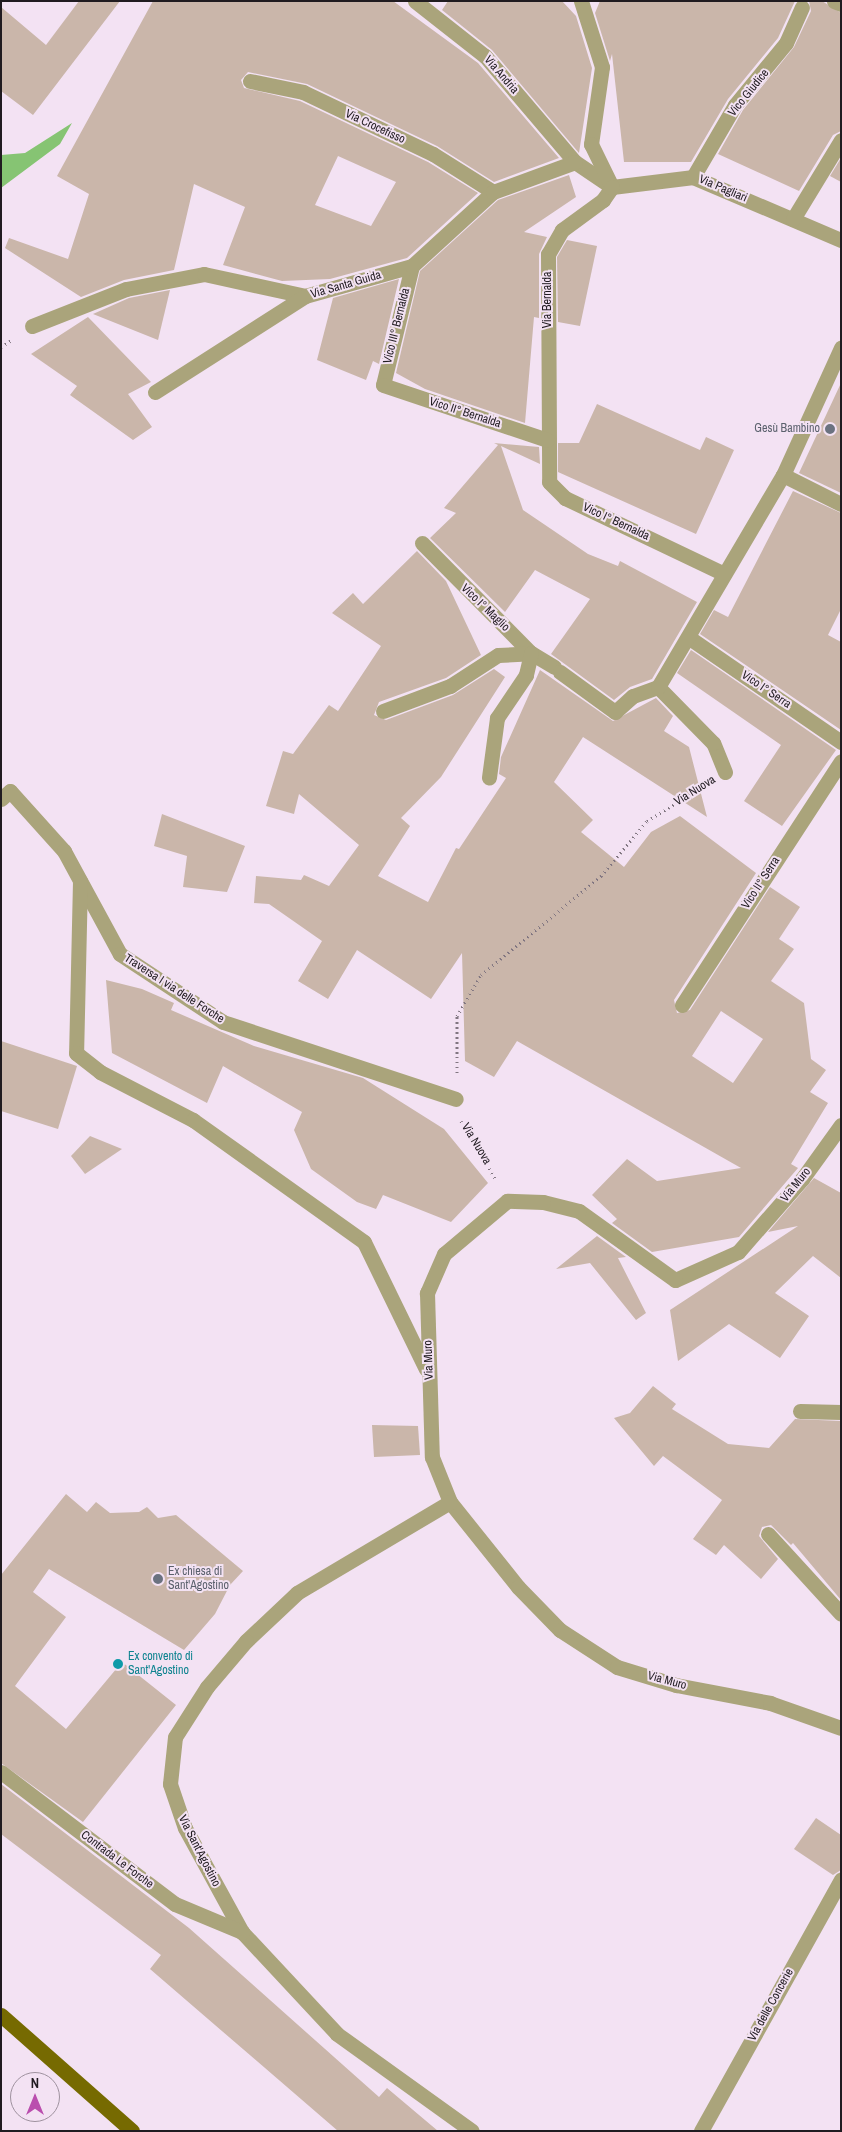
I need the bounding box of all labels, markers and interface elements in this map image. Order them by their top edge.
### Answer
street label: Via Andria [480,53,522,97]
street label: Vico Giudice [726,66,772,120]
street label: Via Crocefisso [343,107,407,147]
street label: Via Pagliari [697,172,749,206]
street label: Via Santa Guida [309,268,383,302]
street label: Via Bernalda [541,272,555,328]
street label: Vico III° Bernalda [381,287,413,365]
street label: Vico II° Bernalda [427,395,503,431]
place label: Gesù Bambino [754,422,820,436]
marker: Gesù Bambino [824,423,836,435]
street label: Vico I° Bernalda [580,500,652,544]
street label: Vico I° Maglio [458,581,512,635]
street label: Vico I° Serra [739,668,793,712]
street label: Via Nuova [672,773,718,809]
street label: Vico II° Serra [739,854,783,912]
street label: Traversa I via delle Forche [121,951,227,1027]
street label: Via Nuova [458,1121,494,1167]
street label: Via Muro [778,1165,814,1205]
street label: Via Muro [421,1340,437,1380]
place label: Ex chiesa di Sant'Agostino [168,1565,229,1593]
marker: Ex chiesa di Sant'Agostino [152,1573,164,1585]
place label: Ex convento di Sant'Agostino [128,1650,193,1678]
marker: Ex convento di Sant'Agostino [112,1658,124,1670]
street label: Via Muro [646,1669,688,1693]
street label: Via Sant'Agostino [175,1813,223,1889]
street label: Contrada Le Forche [78,1828,156,1892]
street label: Via delle Concerie [745,1966,797,2044]
north arrow [10,2072,60,2122]
text: N [31,2074,39,2092]

